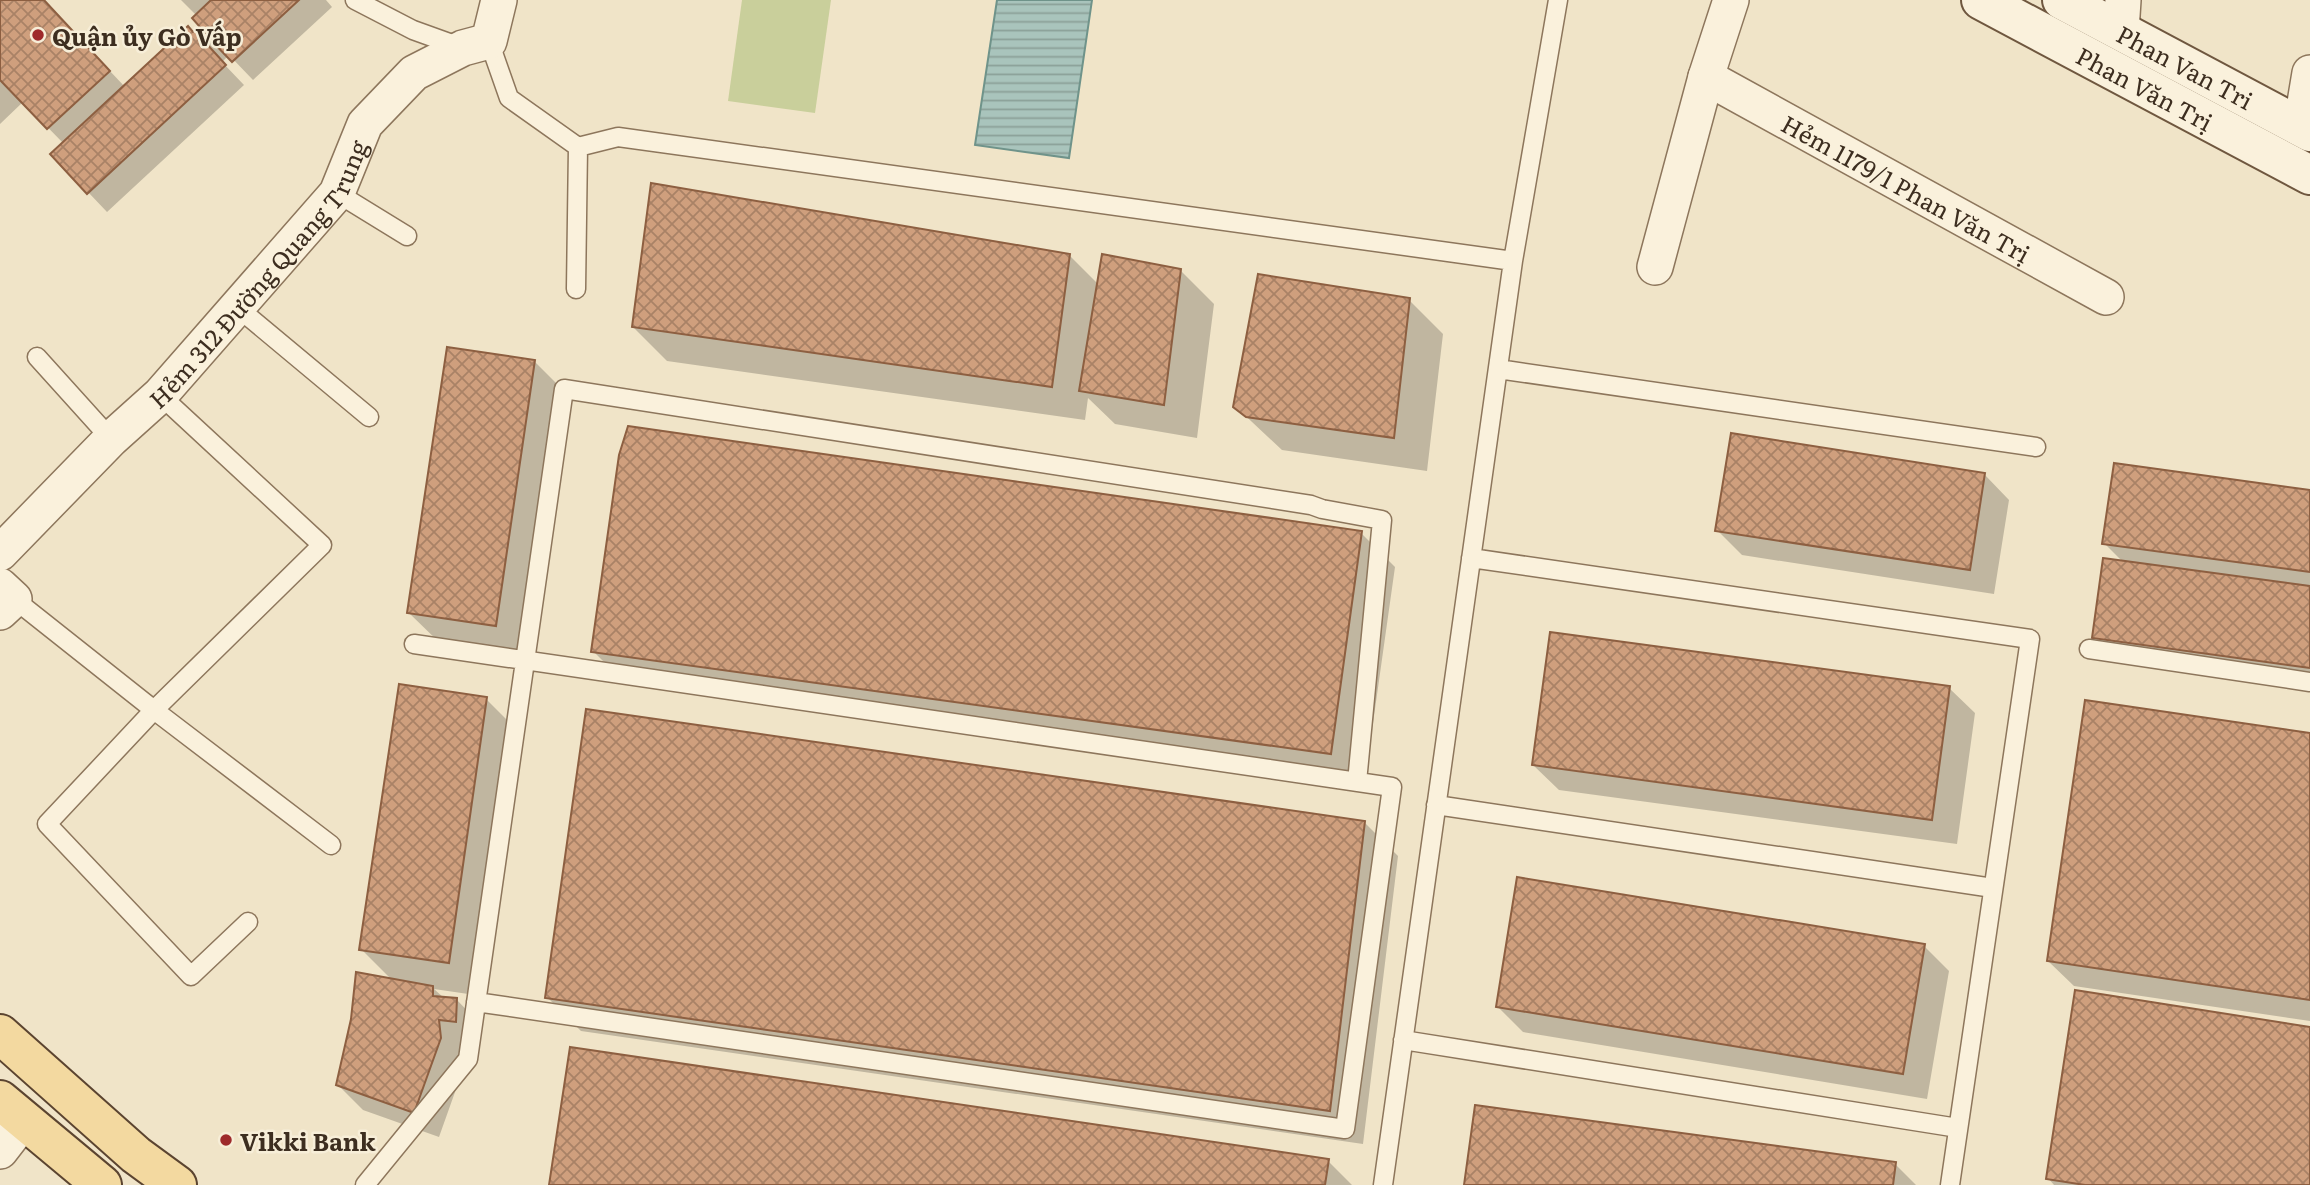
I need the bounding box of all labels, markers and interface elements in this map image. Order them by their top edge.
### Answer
street label: Phan Van Tri [2111,15,2260,116]
place label: Quận ủy Gò Vấp [52,18,242,53]
marker: Quận ủy Gò Vấp [30,27,46,43]
street label: Phan Văn Trị [2071,37,2220,138]
street label: Hẻm 1179/1 Phan Văn Trị [1776,105,2037,270]
street label: Hẻm 312 Đường Quang Trung [140,134,375,415]
place label: Vikki Bank [240,1123,376,1158]
marker: Vikki Bank [218,1132,234,1148]

